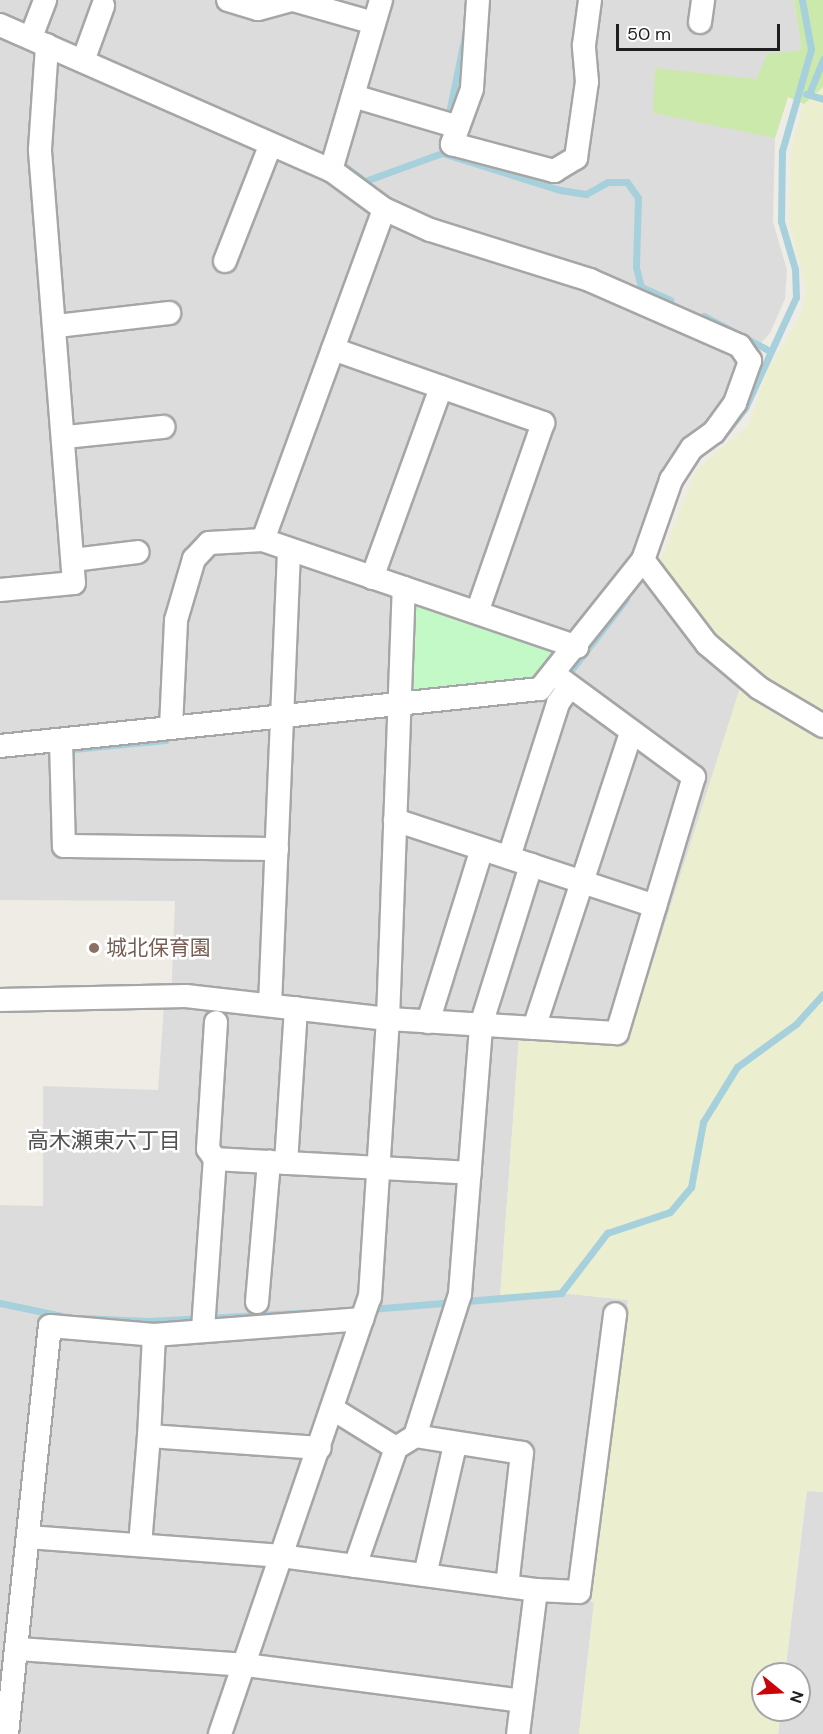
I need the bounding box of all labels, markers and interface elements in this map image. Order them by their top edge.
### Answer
scale bar [619,12,782,50]
text: 50 m [627,22,671,46]
place label: 城北保育園 [106,935,211,961]
marker: 城北保育園 [87,941,101,955]
district label: 高木瀬東六丁目 [27,1128,181,1154]
north arrow [751,1662,811,1722]
text: N [785,1688,808,1706]

